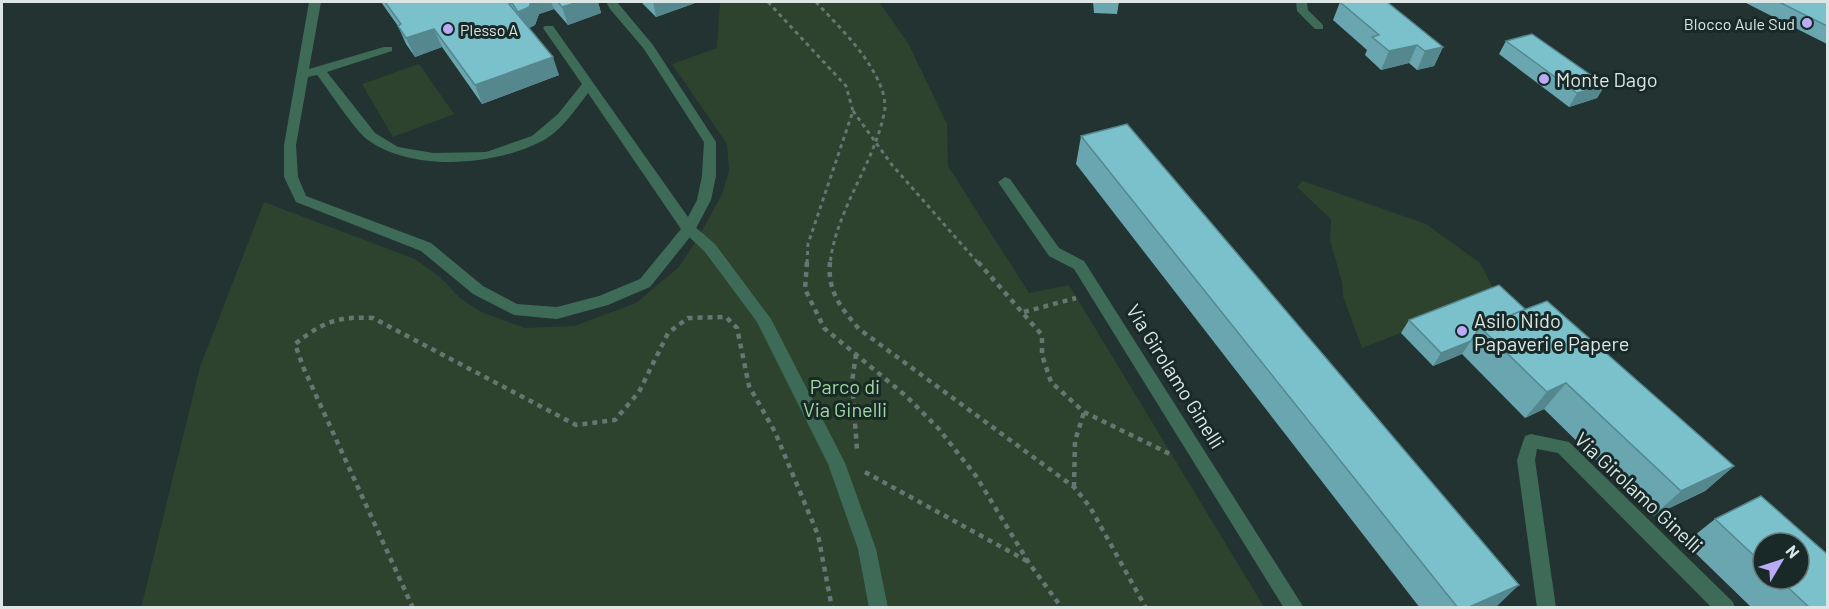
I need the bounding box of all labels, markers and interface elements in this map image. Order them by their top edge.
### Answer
place label: Blocco Aule Sud [1684,14,1795,33]
marker: Blocco Aule Sud [1800,16,1814,30]
place label: Plesso A [460,20,519,39]
marker: Plesso A [441,22,455,36]
place label: Monte Dago [1556,67,1658,91]
marker: Monte Dago [1537,72,1551,86]
street label: Via Girolamo Ginelli [1122,299,1230,453]
place label: Asilo Nido Papaveri e Papere [1474,308,1629,355]
marker: Asilo Nido Papaveri e Papere [1455,324,1469,338]
park label: Parco di Via Ginelli [803,374,887,421]
street label: Via Girolamo Ginelli [1570,427,1708,557]
north arrow [1751,531,1811,591]
text: N [1782,541,1804,561]

